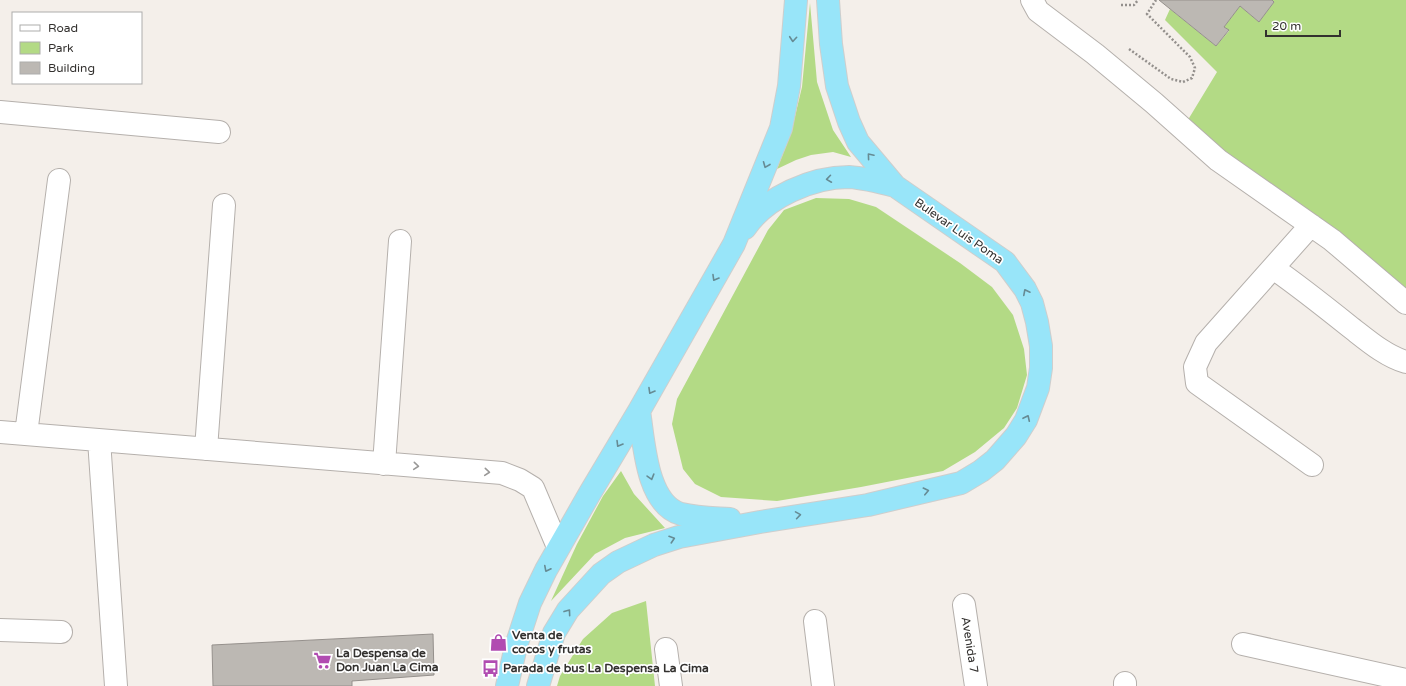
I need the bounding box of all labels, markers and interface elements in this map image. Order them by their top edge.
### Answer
legend [12,12,142,84]
scale bar [1266,12,1340,38]
text: 20 m [1272,19,1301,33]
text: Road [48,21,78,35]
one-way arrow [789,36,798,42]
text: Park [48,41,74,55]
text: Building [48,61,95,75]
one-way arrow [867,153,874,161]
one-way arrow [762,162,770,169]
one-way arrow [826,174,832,183]
street label: Bulevar Luis Poma [912,195,1006,267]
one-way arrow [712,274,720,281]
one-way arrow [1024,289,1031,297]
one-way arrow [648,387,655,394]
one-way arrow [1022,414,1030,422]
one-way arrow [616,440,624,447]
one-way arrow [413,462,419,471]
one-way arrow [484,468,490,477]
one-way arrow [646,473,655,480]
one-way arrow [923,487,929,495]
one-way arrow [795,512,802,520]
one-way arrow [669,535,676,544]
one-way arrow [544,565,551,572]
one-way arrow [563,609,570,616]
street label: Avenida 7 [959,616,981,674]
place label: Venta de cocos y frutas [512,628,592,657]
shop icon: Venta de cocos y frutas [489,632,509,652]
place label: La Despensa de Don Juan La Cima [336,646,439,674]
supermarket icon: La Despensa de Don Juan La Cima [313,650,333,670]
bus stop icon: Parada de bus La Despensa La Cima [480,658,500,678]
place label: Parada de bus La Despensa La Cima [503,661,709,676]

